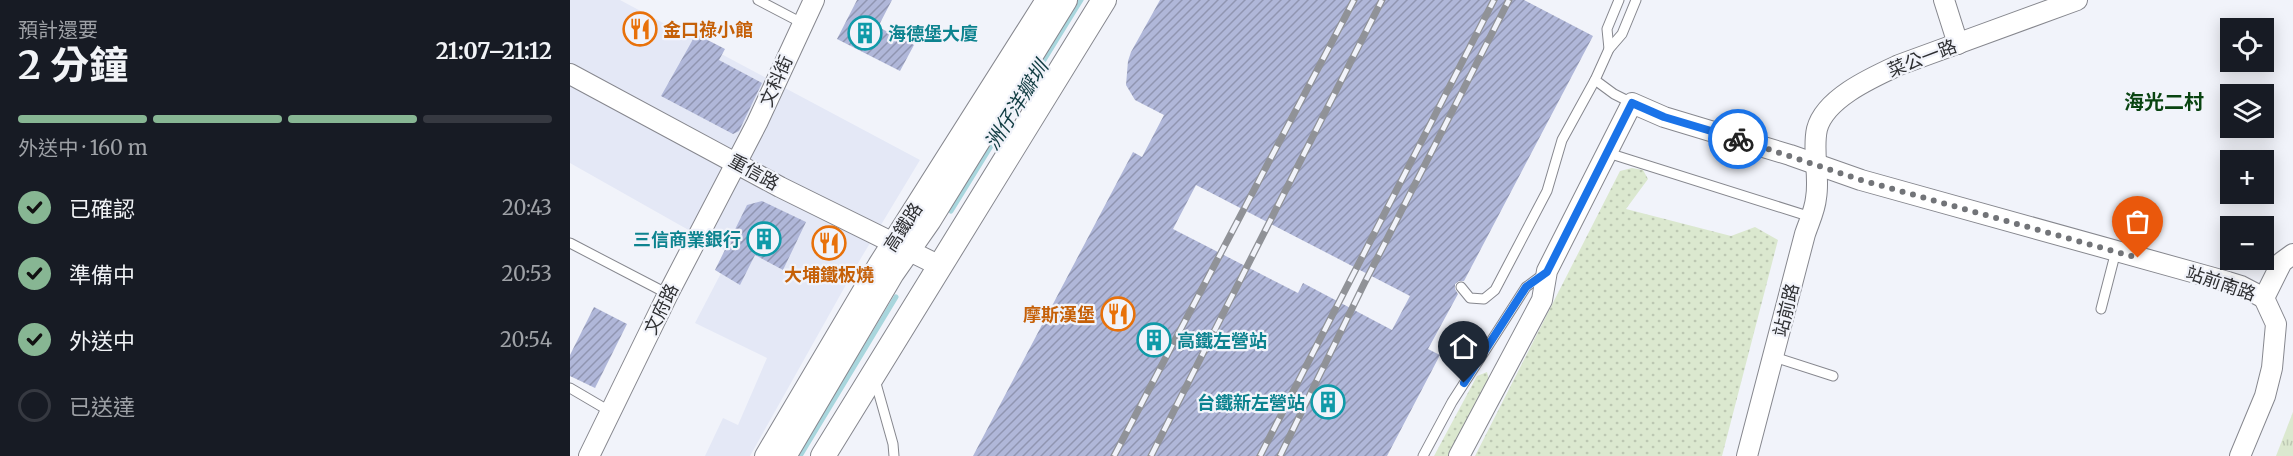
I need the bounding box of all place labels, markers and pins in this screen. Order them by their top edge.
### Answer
restaurant icon: 金口祿小館 [622,11,658,47]
building icon: 海德堡大廈 [847,15,883,51]
place label: 金口祿小館 [663,18,753,41]
place label: 海德堡大廈 [888,22,978,45]
pin [2112,196,2163,258]
building icon: 三信商業銀行 [746,221,782,257]
restaurant icon: 大埔鐵板燒 [811,225,847,261]
place label: 三信商業銀行 [633,228,741,251]
place label: 大埔鐵板燒 [784,263,874,286]
restaurant icon: 摩斯漢堡 [1100,296,1136,332]
place label: 摩斯漢堡 [1023,303,1095,326]
pin [1438,321,1489,383]
building icon: 高鐵左營站 [1136,322,1172,358]
place label: 高鐵左營站 [1177,329,1267,352]
building icon: 台鐵新左營站 [1310,384,1346,420]
place label: 台鐵新左營站 [1197,391,1305,414]

